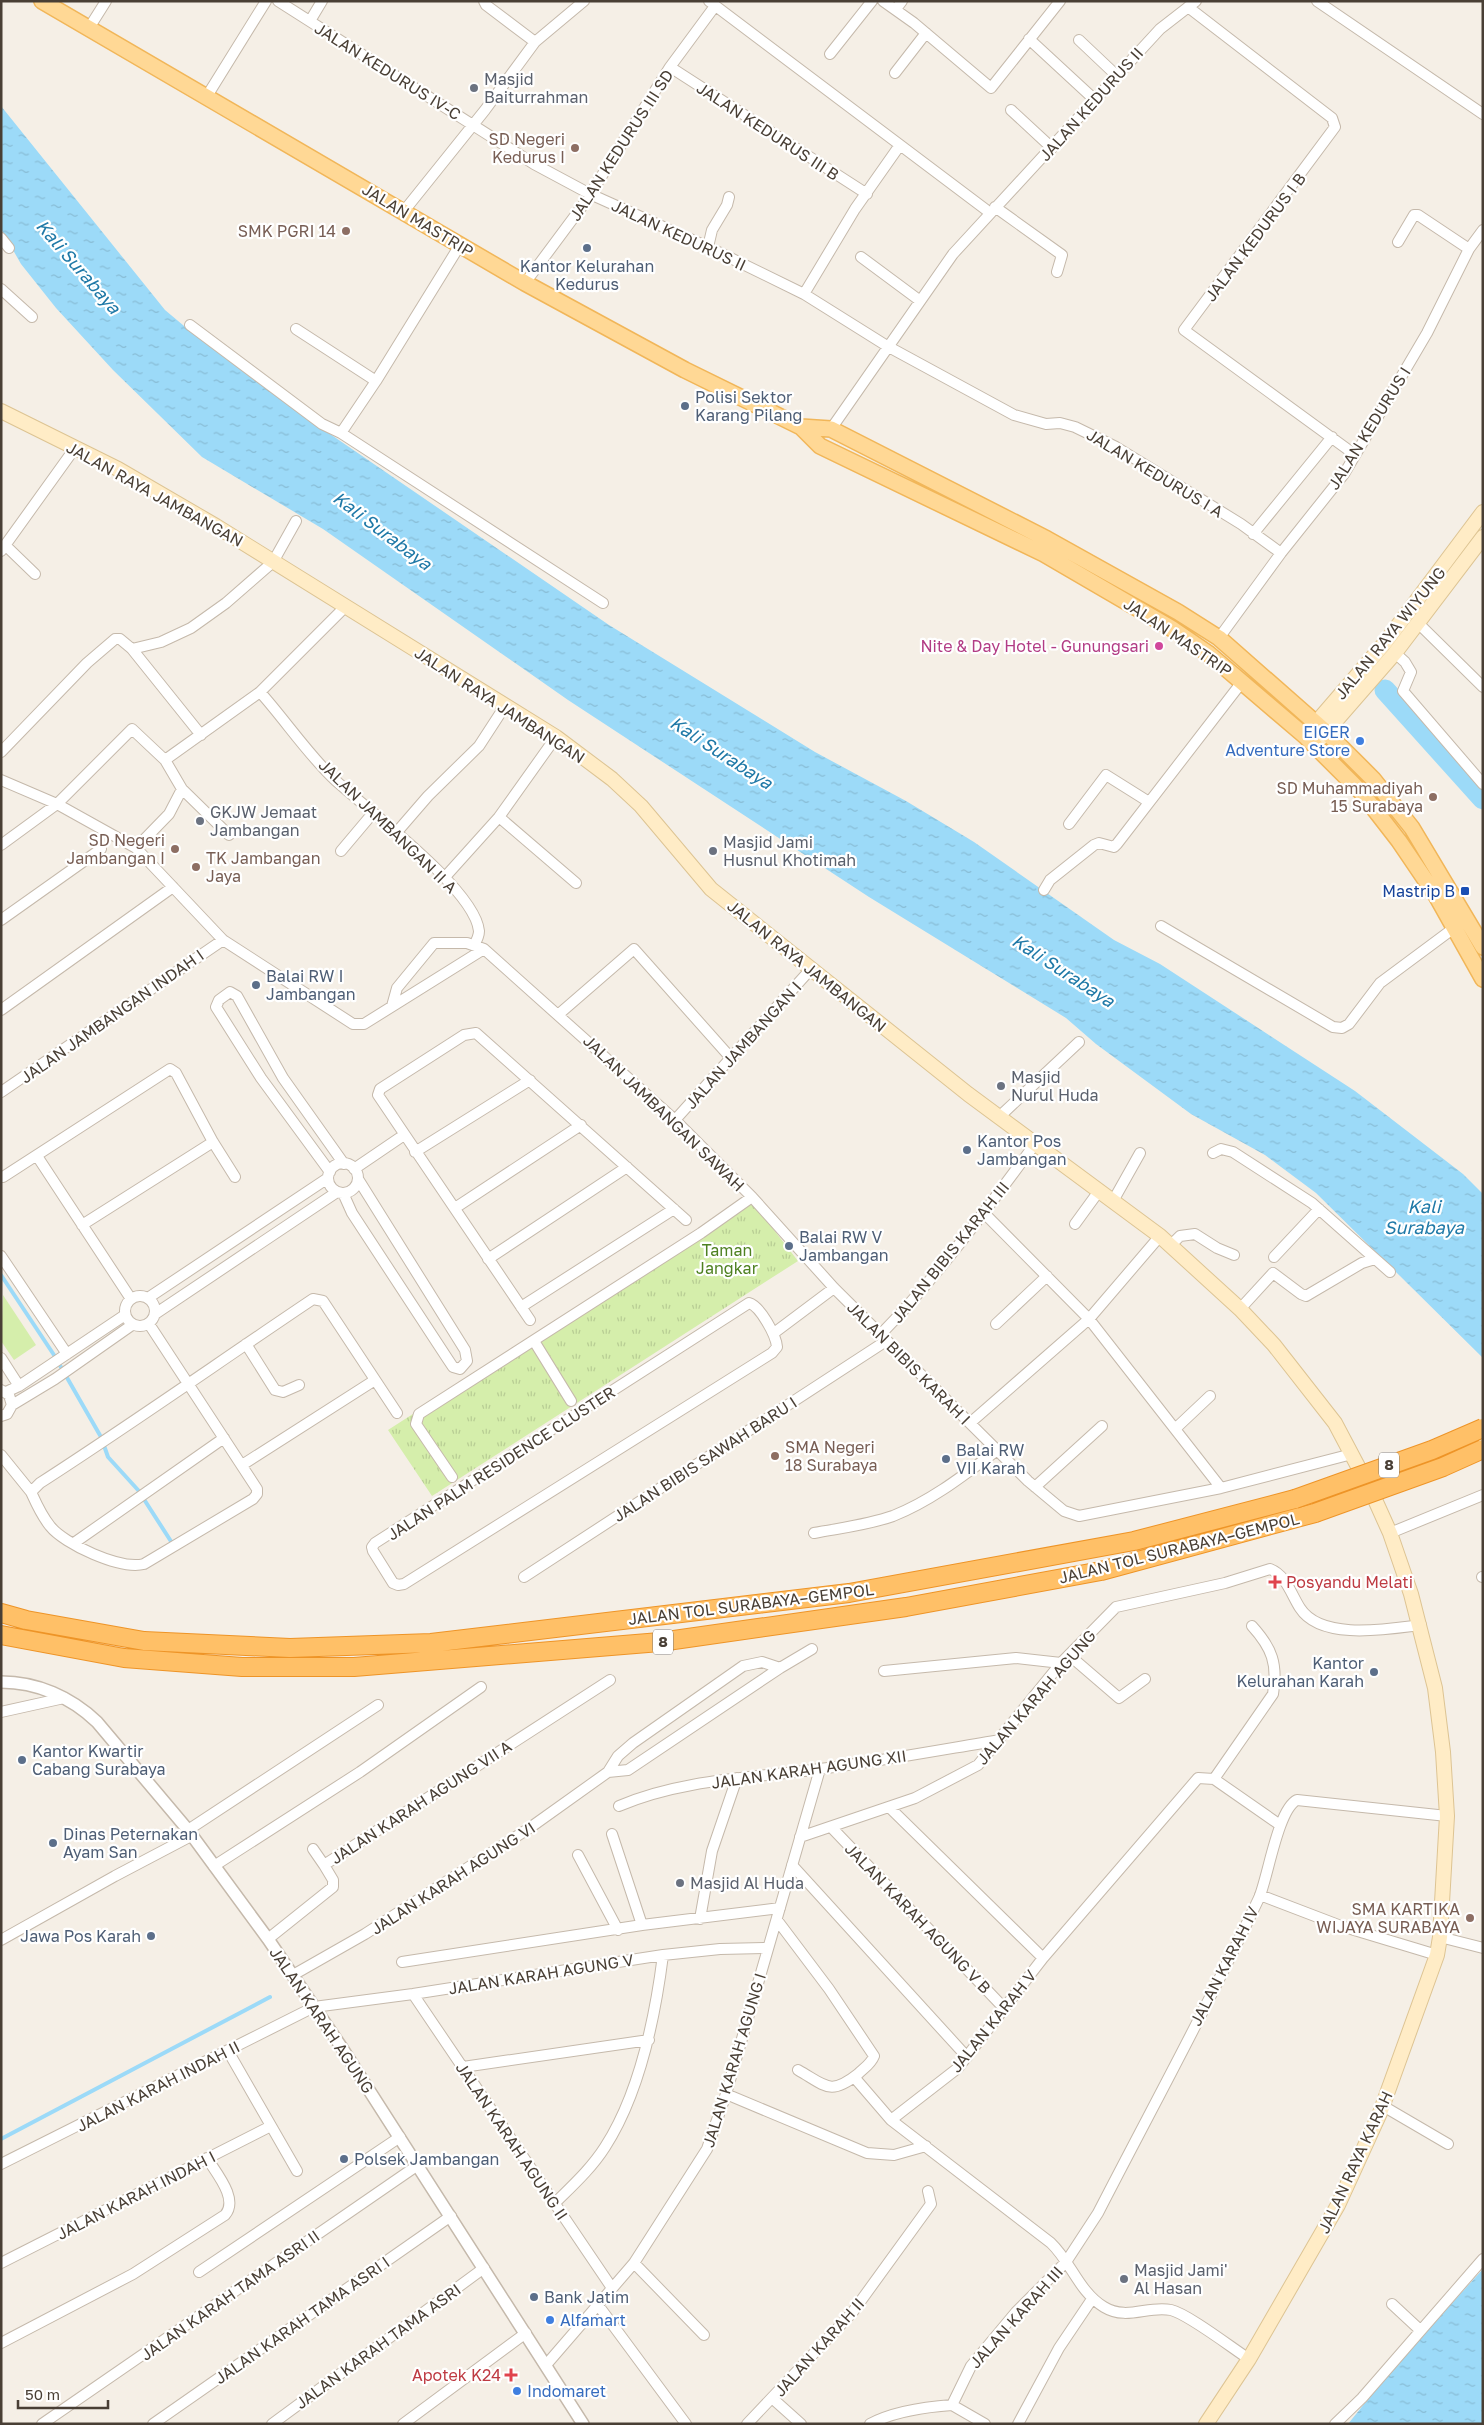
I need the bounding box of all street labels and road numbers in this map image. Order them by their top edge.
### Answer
street label: JALAN KEDURUS IV-C [311,18,465,124]
street label: JALAN KEDURUS II [1035,43,1147,165]
street label: JALAN KEDURUS III SD [565,66,677,224]
street label: JALAN KEDURUS III B [693,77,843,185]
street label: JALAN KEDURUS I B [1200,169,1310,305]
street label: JALAN MASTRIP [359,179,477,261]
street label: JALAN KEDURUS II [609,195,749,275]
street label: JALAN KEDURUS I [1323,363,1415,493]
street label: JALAN KEDURUS I A [1083,424,1227,522]
street label: JALAN RAYA JAMBANGAN [63,437,247,551]
street label: JALAN RAYA WIYUNG [1330,563,1450,703]
street label: JALAN MASTRIP [1120,593,1236,681]
street label: JALAN RAYA JAMBANGAN [411,642,589,768]
street label: JALAN JAMBANGAN II A [315,755,461,897]
street label: JALAN RAYA JAMBANGAN [723,896,891,1036]
street label: JALAN JAMBANGAN INDAH I [16,945,208,1087]
street label: JALAN JAMBANGAN I [680,977,806,1113]
street label: JALAN JAMBANGAN SAWAH [579,1031,749,1195]
street label: JALAN BIBIS KARAH III [887,1177,1013,1327]
street label: JALAN BIBIS KARAH I [843,1297,975,1429]
street label: JALAN PALM RESIDENCE CLUSTER [383,1382,619,1544]
street label: JALAN BIBIS SAWAH BARU I [609,1392,801,1526]
road number: 8 [1379,1452,1399,1478]
street label: JALAN TOL SURABAYA–GEMPOL [1057,1508,1301,1588]
street label: JALAN TOL SURABAYA–GEMPOL [627,1579,875,1629]
street label: JALAN KARAH AGUNG [972,1625,1100,1769]
road number: 8 [653,1630,673,1654]
street label: JALAN KARAH AGUNG VII A [327,1736,515,1868]
street label: JALAN KARAH AGUNG XII [710,1745,908,1793]
street label: JALAN KARAH AGUNG VI [367,1817,539,1939]
street label: JALAN KARAH AGUNG V B [841,1839,995,1997]
street label: JALAN KARAH IV [1185,1903,1263,2029]
street label: JALAN KARAH AGUNG [266,1943,378,2097]
street label: JALAN KARAH AGUNG V [447,1949,635,1999]
street label: JALAN KARAH V [946,1965,1041,2076]
street label: JALAN KARAH AGUNG I [698,1970,770,2150]
street label: JALAN KARAH INDAH II [73,2036,243,2136]
street label: JALAN KARAH AGUNG II [452,2058,572,2224]
street label: JALAN RAYA KARAH [1313,2088,1397,2236]
street label: JALAN KARAH INDAH I [53,2146,219,2244]
street label: JALAN KARAH TAMA ASRI II [137,2226,323,2364]
street label: JALAN KARAH III [965,2262,1067,2372]
street label: JALAN KARAH TAMA ASRI I [291,2279,465,2413]
street label: JALAN KARAH TAMA ASRI [291,2279,465,2413]
street label: JALAN KARAH II [770,2294,868,2400]

